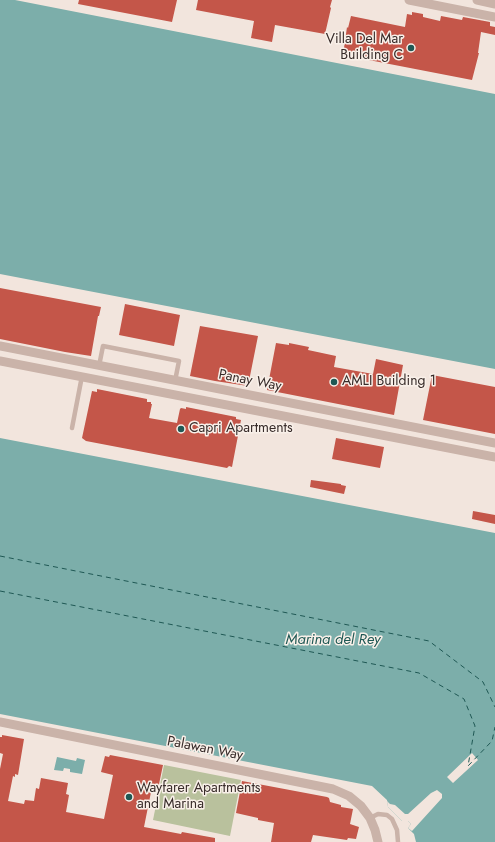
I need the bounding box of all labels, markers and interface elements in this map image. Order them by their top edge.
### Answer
place label: Villa Del Mar Building C [326,32,403,64]
marker: Villa Del Mar Building C [406,43,416,53]
street label: Panay Way [217,367,283,395]
place label: AMLI Building 1 [342,374,436,390]
marker: AMLI Building 1 [329,377,339,387]
place label: Capri Apartments [189,421,293,437]
marker: Capri Apartments [176,424,186,434]
water label: Marina del Rey [286,631,380,649]
street label: Palawan Way [166,733,244,765]
place label: Wayfarer Apartments and Marina [137,781,260,814]
marker: Wayfarer Apartments and Marina [124,792,134,802]

